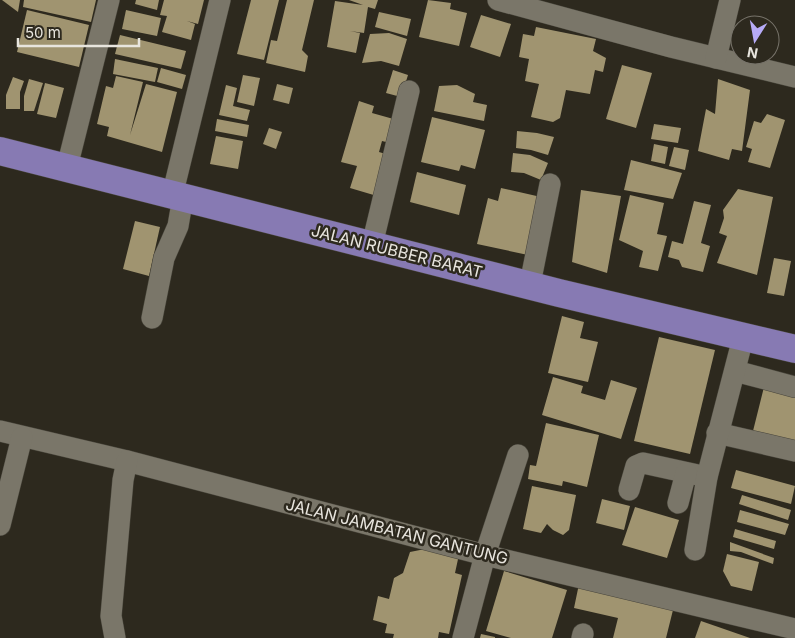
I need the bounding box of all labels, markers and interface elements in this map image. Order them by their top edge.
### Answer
scale bar [18,15,139,47]
north arrow [730,15,780,65]
text: 50 m [25,23,61,42]
text: N [746,44,759,63]
street label: JALAN RUBBER BARAT [309,220,485,282]
street label: JALAN JAMBATAN GANTUNG [284,494,510,568]

